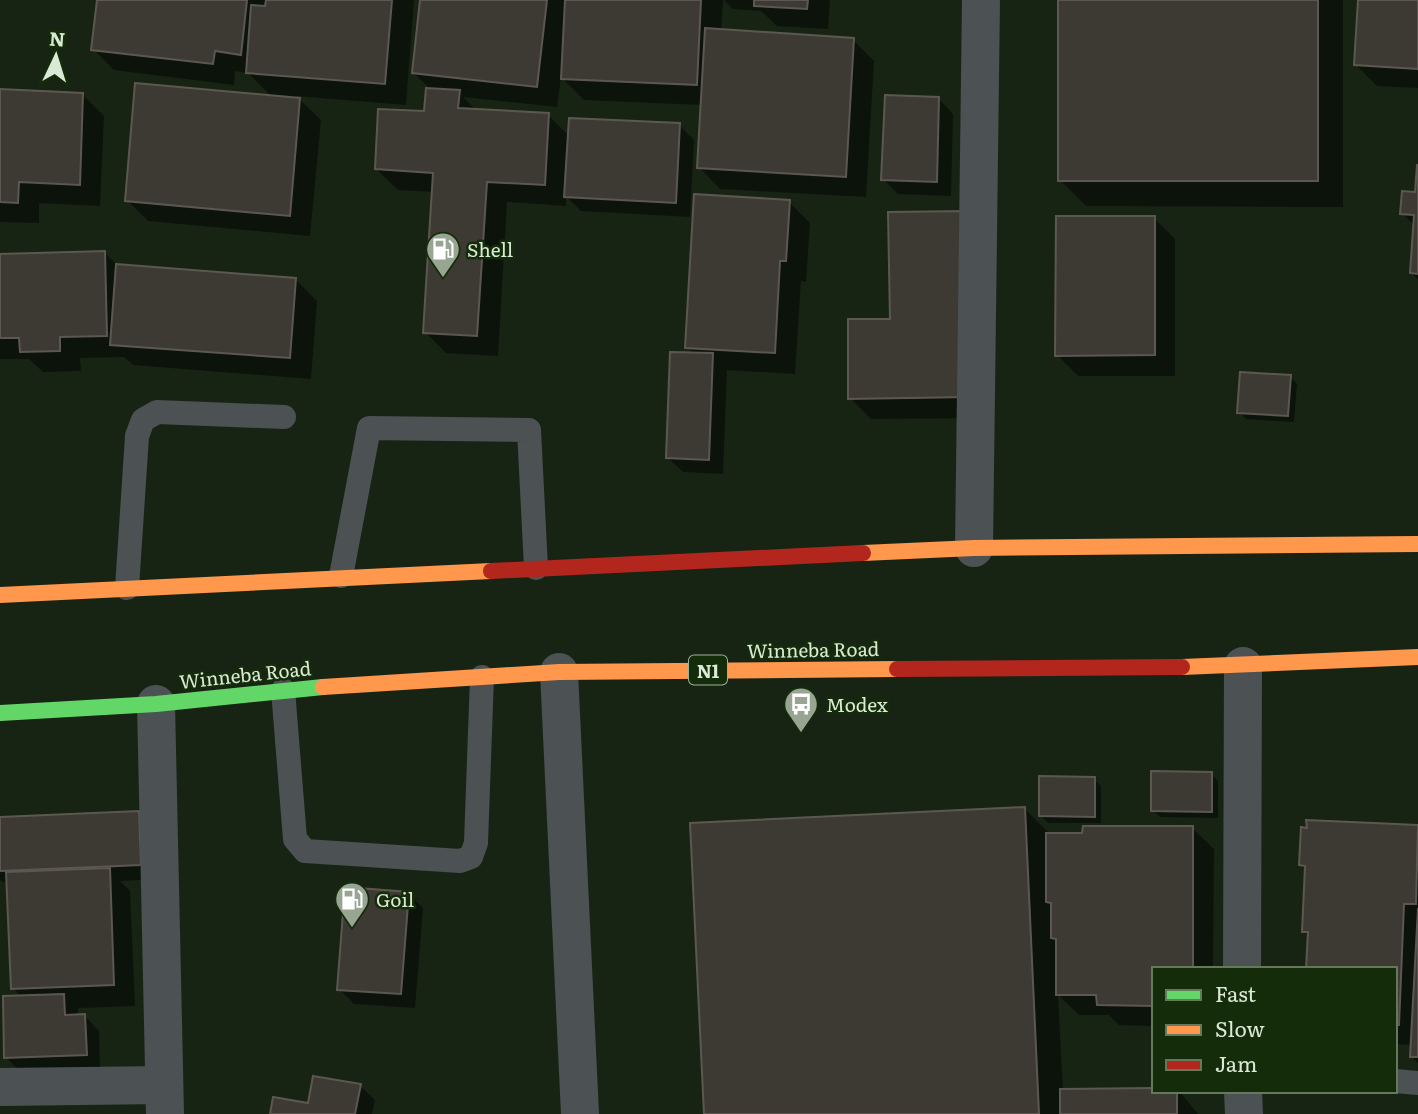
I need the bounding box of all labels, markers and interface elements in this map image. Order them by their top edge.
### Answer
north arrow [21,21,91,91]
text: N [48,24,66,53]
fuel station icon: Shell [424,230,462,279]
place label: Shell [467,235,513,263]
street label: Winneba Road [747,634,880,664]
street label: Winneba Road [178,653,313,695]
road number: N1 [689,656,727,684]
bus stop icon: Modex [782,685,820,734]
place label: Modex [826,690,888,718]
fuel station icon: Goil [333,880,371,929]
place label: Goil [376,885,414,913]
legend [1152,967,1397,1093]
text: Fast [1215,977,1256,1008]
text: Slow [1215,1012,1265,1043]
text: Jam [1215,1047,1257,1078]

